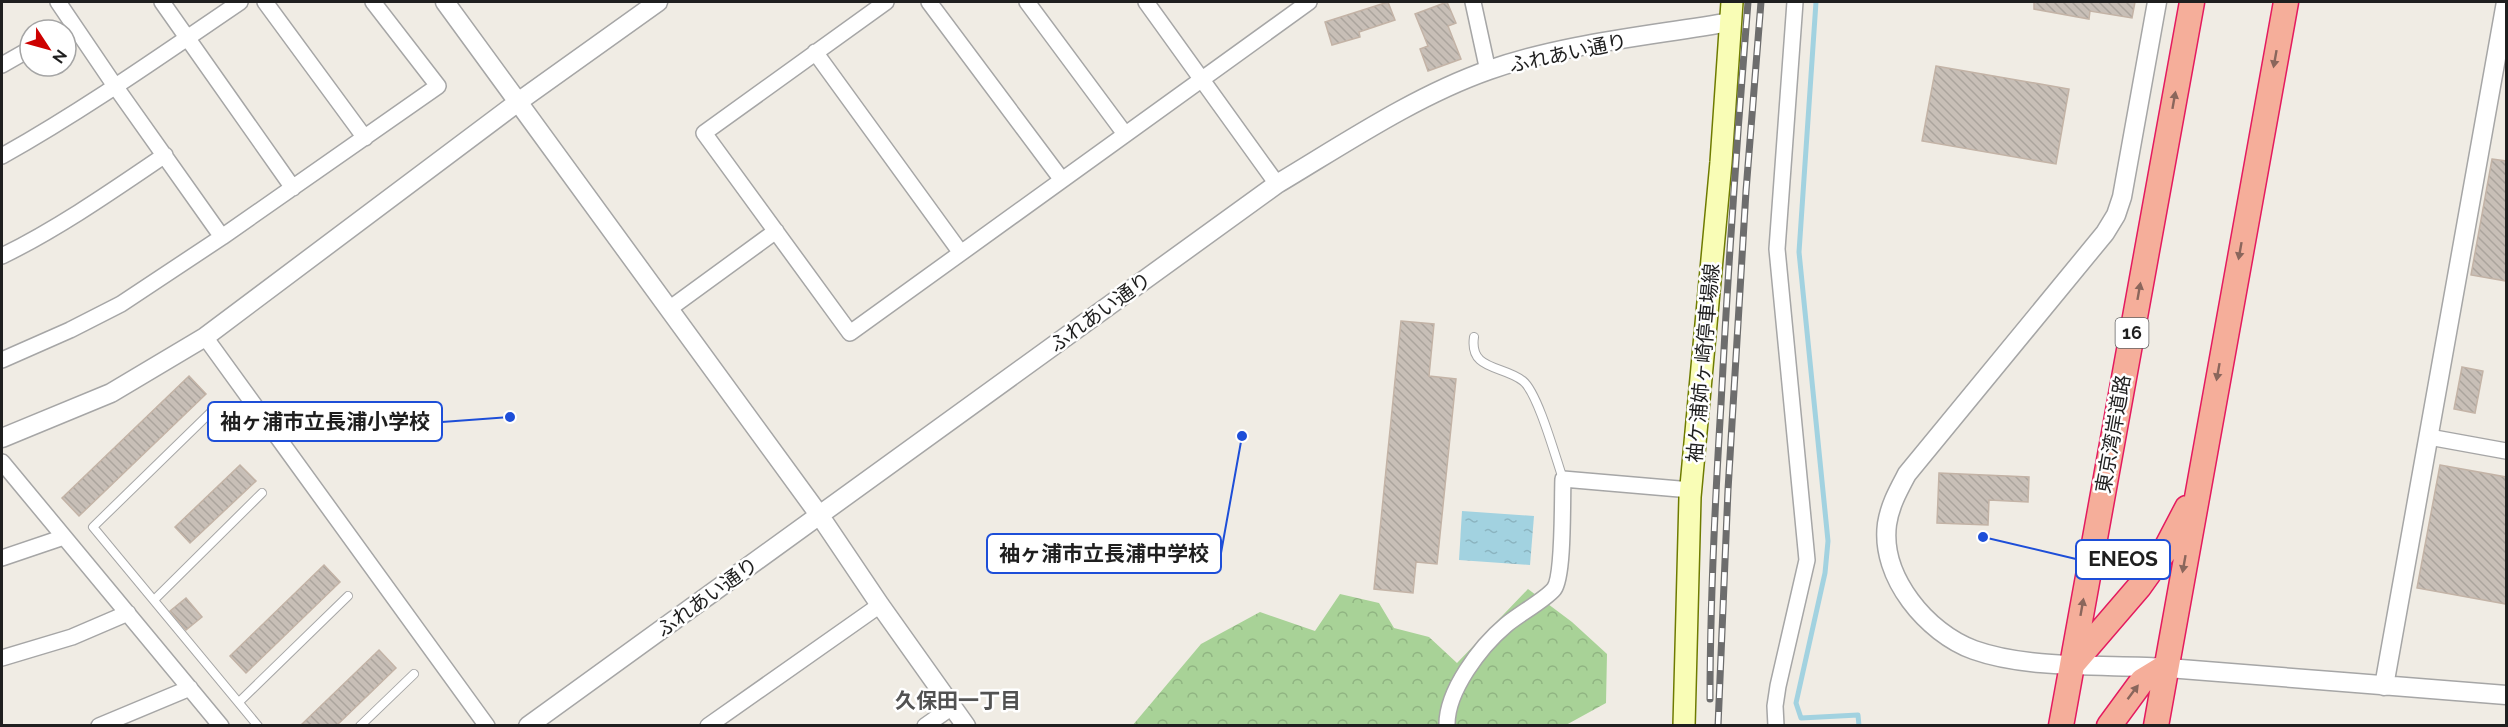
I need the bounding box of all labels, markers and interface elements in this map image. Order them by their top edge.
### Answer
north arrow [18,18,78,78]
street label: ふれあい通り [1507,29,1629,77]
text: N [48,46,71,67]
one-way arrow [2270,50,2279,69]
one-way arrow [2170,90,2179,109]
one-way arrow [2235,241,2244,260]
street label: 袖ケ浦姉ヶ崎停車場線 [1682,262,1724,464]
street label: ふれあい通り [1044,267,1156,357]
one-way arrow [2135,282,2144,301]
road number: 16 [2116,318,2148,348]
one-way arrow [2213,363,2222,382]
street label: 東京湾岸道路 [2091,373,2135,495]
callout: 袖ヶ浦市立長浦小学校 [208,402,442,441]
text: 袖ヶ浦市立長浦小学校 [220,409,430,434]
callout: 袖ヶ浦市立長浦中学校 [987,534,1221,573]
callout: ENEOS [2076,540,2170,579]
text: 袖ヶ浦市立長浦中学校 [999,541,1209,566]
text: ENEOS [2088,546,2158,571]
street label: ふれあい通り [651,552,763,642]
one-way arrow [2179,555,2188,574]
one-way arrow [2078,598,2087,617]
one-way arrow [2127,685,2139,700]
district label: 久保田一丁目 [895,688,1021,713]

